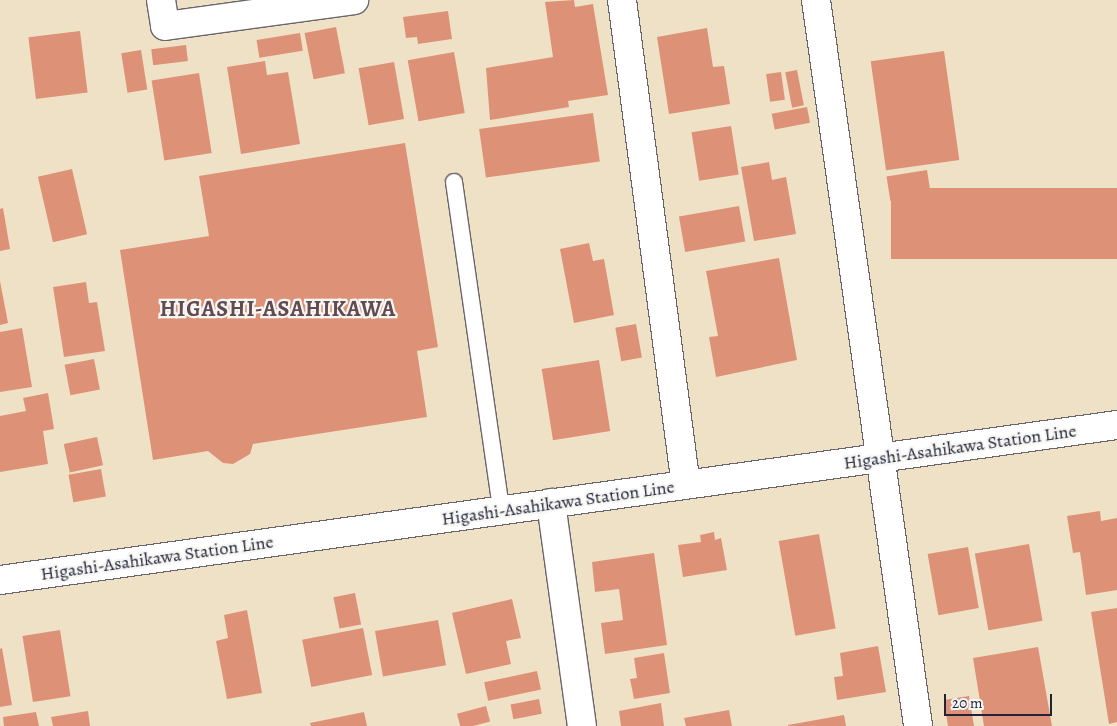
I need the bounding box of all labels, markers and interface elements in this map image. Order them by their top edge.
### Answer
district label: HIGASHI-ASAHIKAWA [158,297,398,323]
street label: Higashi-Asahikawa Station Line [842,420,1078,474]
street label: Higashi-Asahikawa Station Line [440,476,676,530]
street label: Higashi-Asahikawa Station Line [39,531,275,585]
scale bar [947,684,1054,716]
text: 20 m [952,693,983,713]

